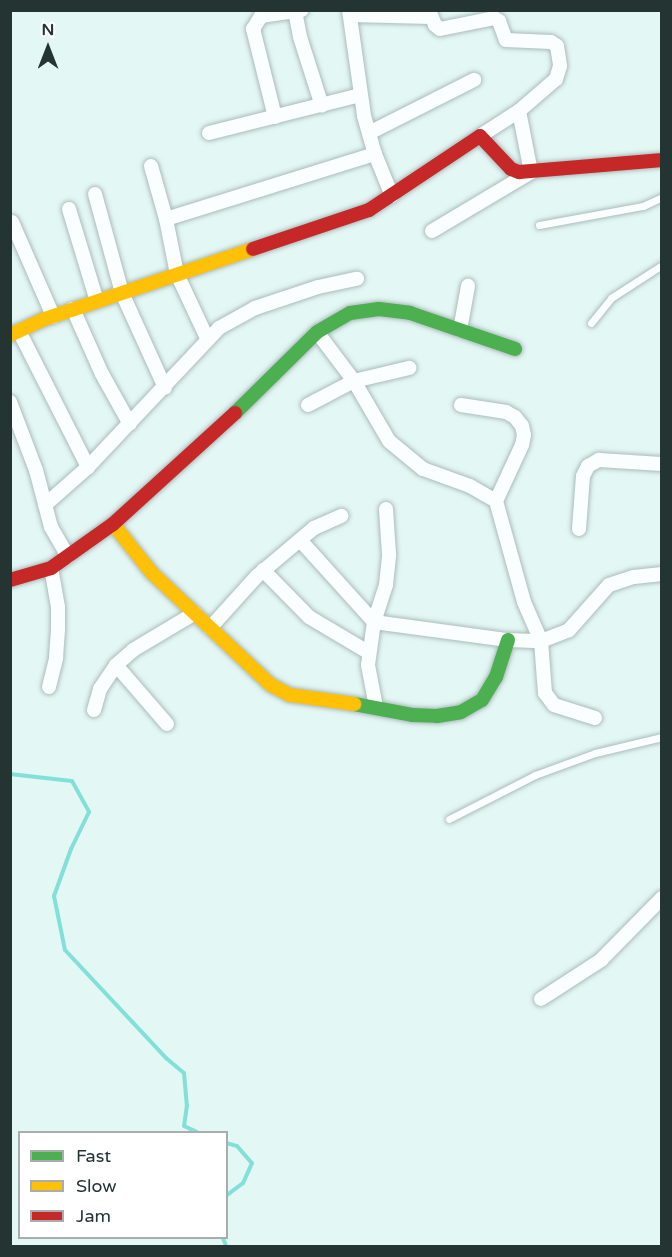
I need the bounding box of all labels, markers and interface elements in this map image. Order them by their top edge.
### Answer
north arrow [18,18,78,78]
text: N [42,20,54,40]
legend [18,1131,228,1239]
text: Fast [76,1145,111,1167]
text: Slow [76,1175,117,1197]
text: Jam [76,1205,111,1227]

